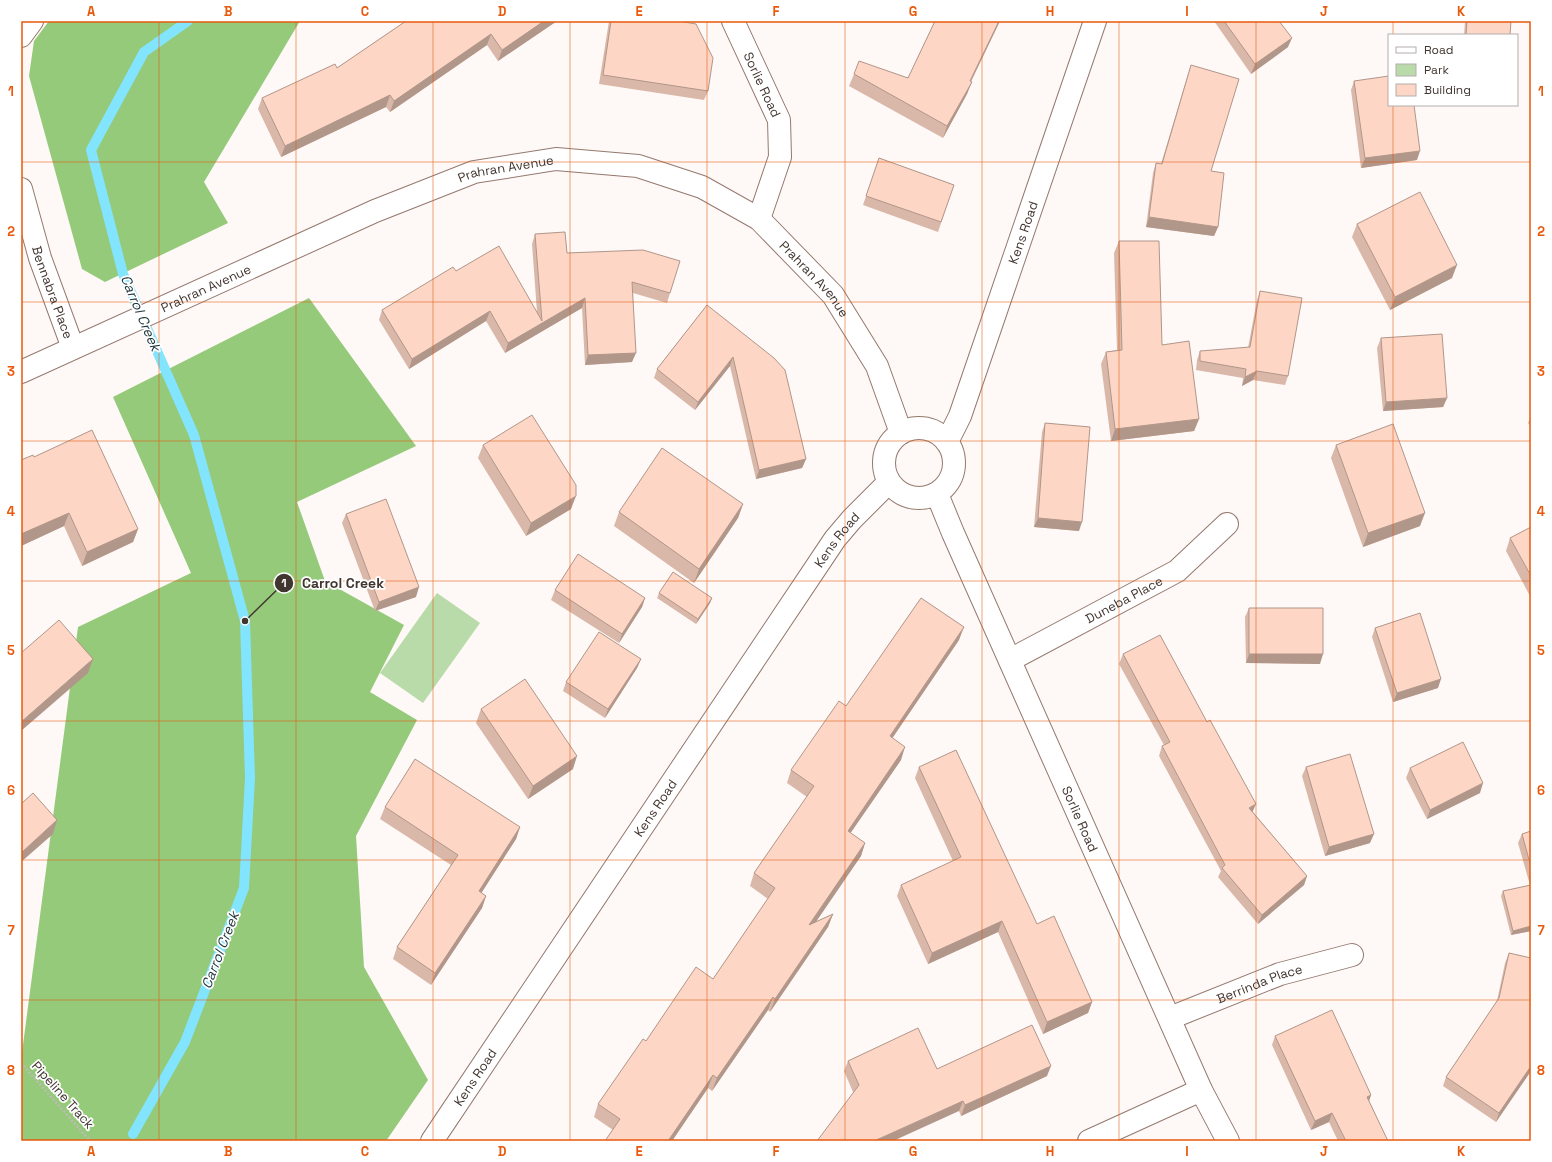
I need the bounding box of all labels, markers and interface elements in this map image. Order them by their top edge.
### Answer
text: A [87,3,96,20]
text: B [224,3,233,20]
text: C [361,3,369,20]
text: D [498,3,507,20]
text: E [635,3,643,20]
text: F [773,3,780,20]
text: G [909,3,917,20]
text: H [1046,3,1054,20]
text: I [1185,3,1189,20]
text: J [1320,3,1328,20]
text: K [1457,3,1466,20]
legend [1388,34,1518,106]
text: Road [1424,42,1453,58]
street label: Sorlie Road [740,49,785,120]
text: Park [1424,62,1449,78]
text: Building [1424,82,1471,98]
text: 1 [8,83,14,100]
text: 1 [1538,83,1544,100]
street label: Prahran Avenue [455,151,555,186]
street label: Kens Road [1004,199,1041,266]
text: 2 [7,223,15,240]
text: 2 [1537,223,1545,240]
street label: Prahran Avenue [776,237,853,320]
street label: Bennabra Place [29,244,77,341]
street label: Prahran Avenue [158,260,254,316]
water label: Carrol Creek [117,272,166,355]
text: 3 [7,363,15,380]
text: 3 [1537,363,1545,380]
text: 4 [7,503,15,520]
text: 4 [1537,503,1545,520]
street label: Kens Road [810,508,863,570]
callout: Carrol Creek [274,570,392,596]
street label: Duneba Place [1082,572,1165,627]
text: Carrol Creek [302,574,384,592]
text: 1 [281,575,287,591]
text: 5 [7,642,15,659]
text: 5 [1537,642,1545,659]
street label: Kens Road [630,776,680,840]
text: 6 [7,782,15,799]
text: 6 [1537,782,1545,799]
street label: Sorlie Road [1058,783,1102,854]
water label: Carrol Creek [197,908,243,991]
text: 7 [7,922,15,939]
text: 7 [1537,922,1545,939]
street label: Berrinda Place [1214,960,1304,1007]
street label: Kens Road [450,1045,500,1109]
street label: Pipeline Track [28,1058,98,1132]
text: 8 [7,1062,15,1079]
text: 8 [1537,1062,1545,1079]
text: A [87,1143,96,1160]
text: B [224,1143,233,1160]
text: C [361,1143,369,1160]
text: D [498,1143,507,1160]
text: E [635,1143,643,1160]
text: F [773,1143,780,1160]
text: G [909,1143,917,1160]
text: H [1046,1143,1054,1160]
text: I [1185,1143,1189,1160]
text: J [1320,1143,1328,1160]
text: K [1457,1143,1466,1160]

